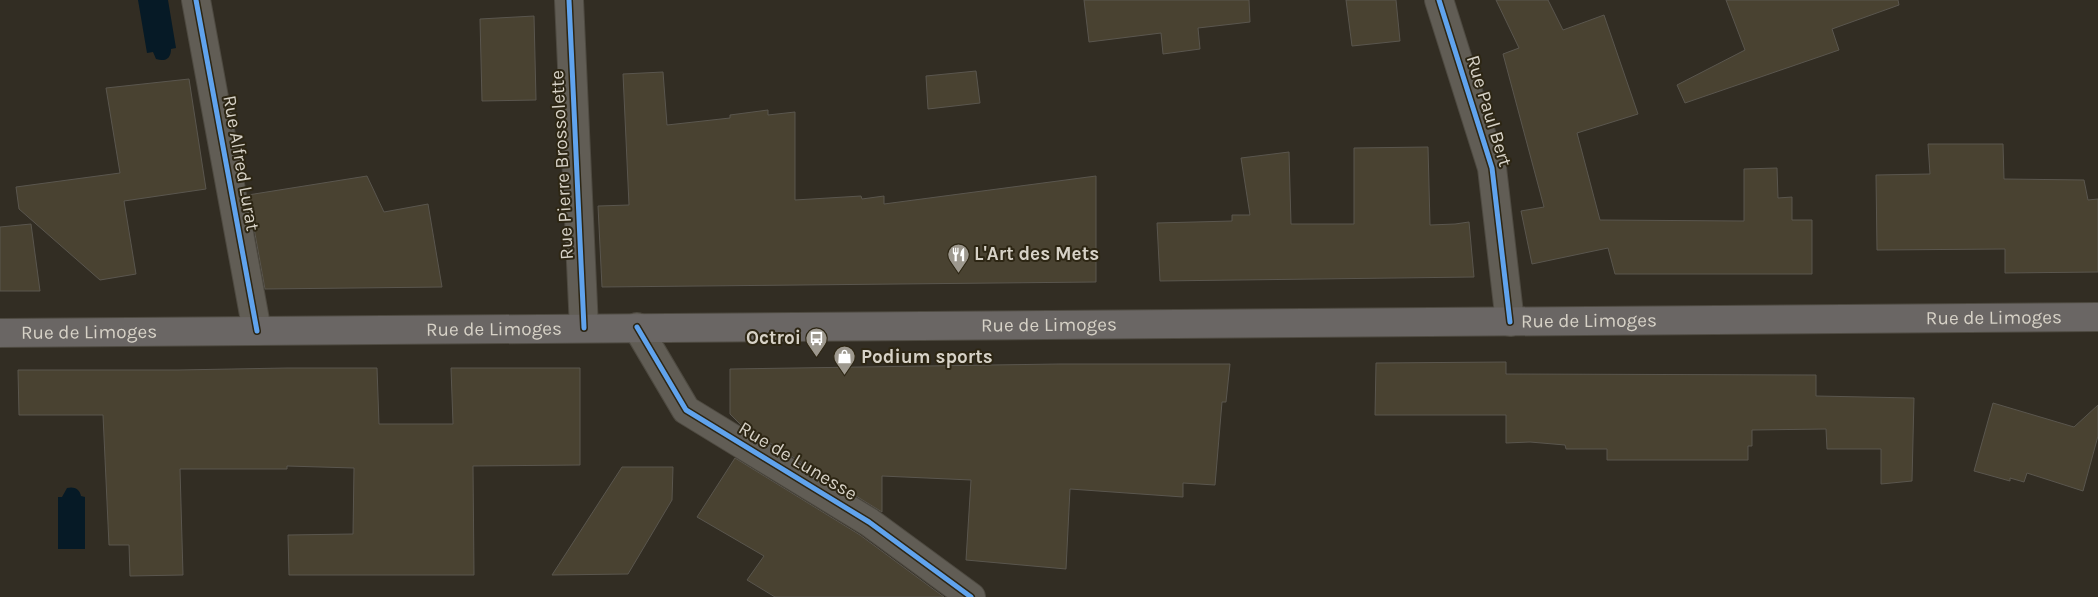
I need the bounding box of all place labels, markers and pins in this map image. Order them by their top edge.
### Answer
restaurant icon: L'Art des Mets [946,242,970,273]
place label: L'Art des Mets [974,243,1099,265]
bus stop icon: Octroi [805,326,829,357]
place label: Octroi [746,327,801,349]
shop icon: Podium sports [833,345,857,376]
place label: Podium sports [861,346,993,368]

